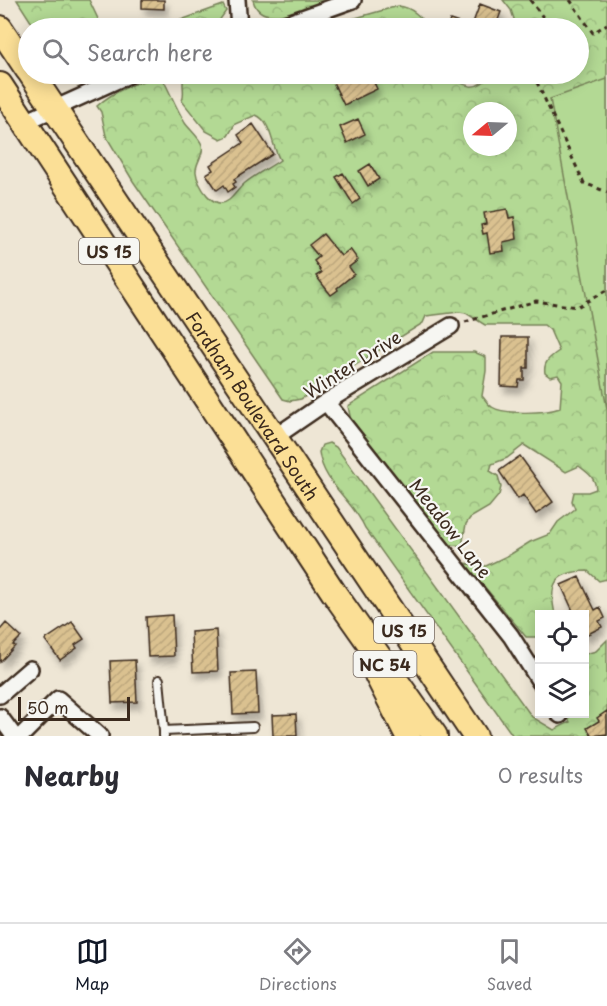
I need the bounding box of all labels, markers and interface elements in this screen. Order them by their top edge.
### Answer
search box [18,18,589,84]
icon: search [39,35,72,68]
text: Search here [87,35,213,68]
north arrow [463,102,517,156]
road number: US 15 [79,238,139,264]
street label: Fordham Boulevard South [180,306,326,505]
street label: Winter Drive [298,323,406,405]
street label: Meadow Lane [404,473,498,583]
map controls [535,610,589,718]
button: locate [535,610,589,664]
road number: US 15 [374,617,434,643]
road number: NC 54 [354,651,416,677]
button: layers [535,664,589,718]
scale bar [18,694,130,722]
text: 50 m [27,695,68,719]
text: Nearby [24,756,119,795]
text: 0 results [498,760,583,790]
tab: Map [75,935,109,995]
tab: Directions [259,935,337,995]
tab: Saved [487,935,532,995]

